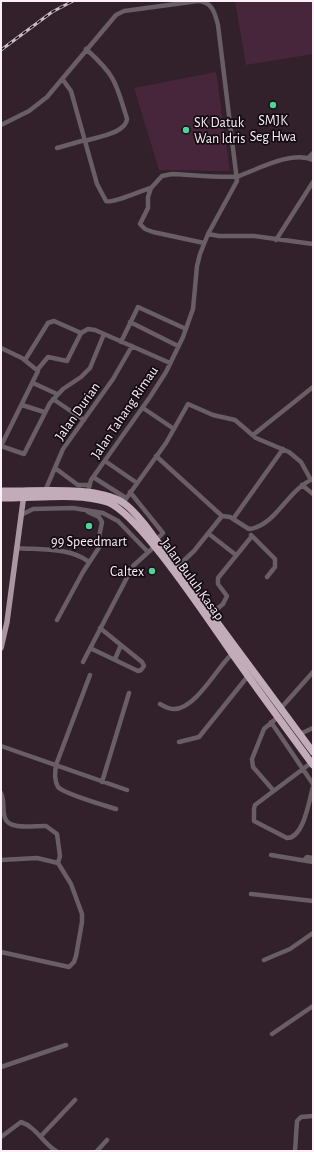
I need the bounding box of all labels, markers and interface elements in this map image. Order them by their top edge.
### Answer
marker: SMJK Seg Hwa [268,100,278,110]
place label: SMJK Seg Hwa [250,114,297,144]
place label: SK Datuk Wan Idris [194,116,245,146]
marker: SK Datuk Wan Idris [181,125,191,135]
street label: Jalan Tahang Rimau [89,364,161,461]
street label: Jalan Durian [53,380,103,443]
marker: 99 Speedmart [84,521,94,531]
place label: 99 Speedmart [51,535,127,549]
street label: Jalan Buluh Kasap [158,536,226,623]
place label: Caltex [110,565,144,579]
marker: Caltex [147,566,157,576]

